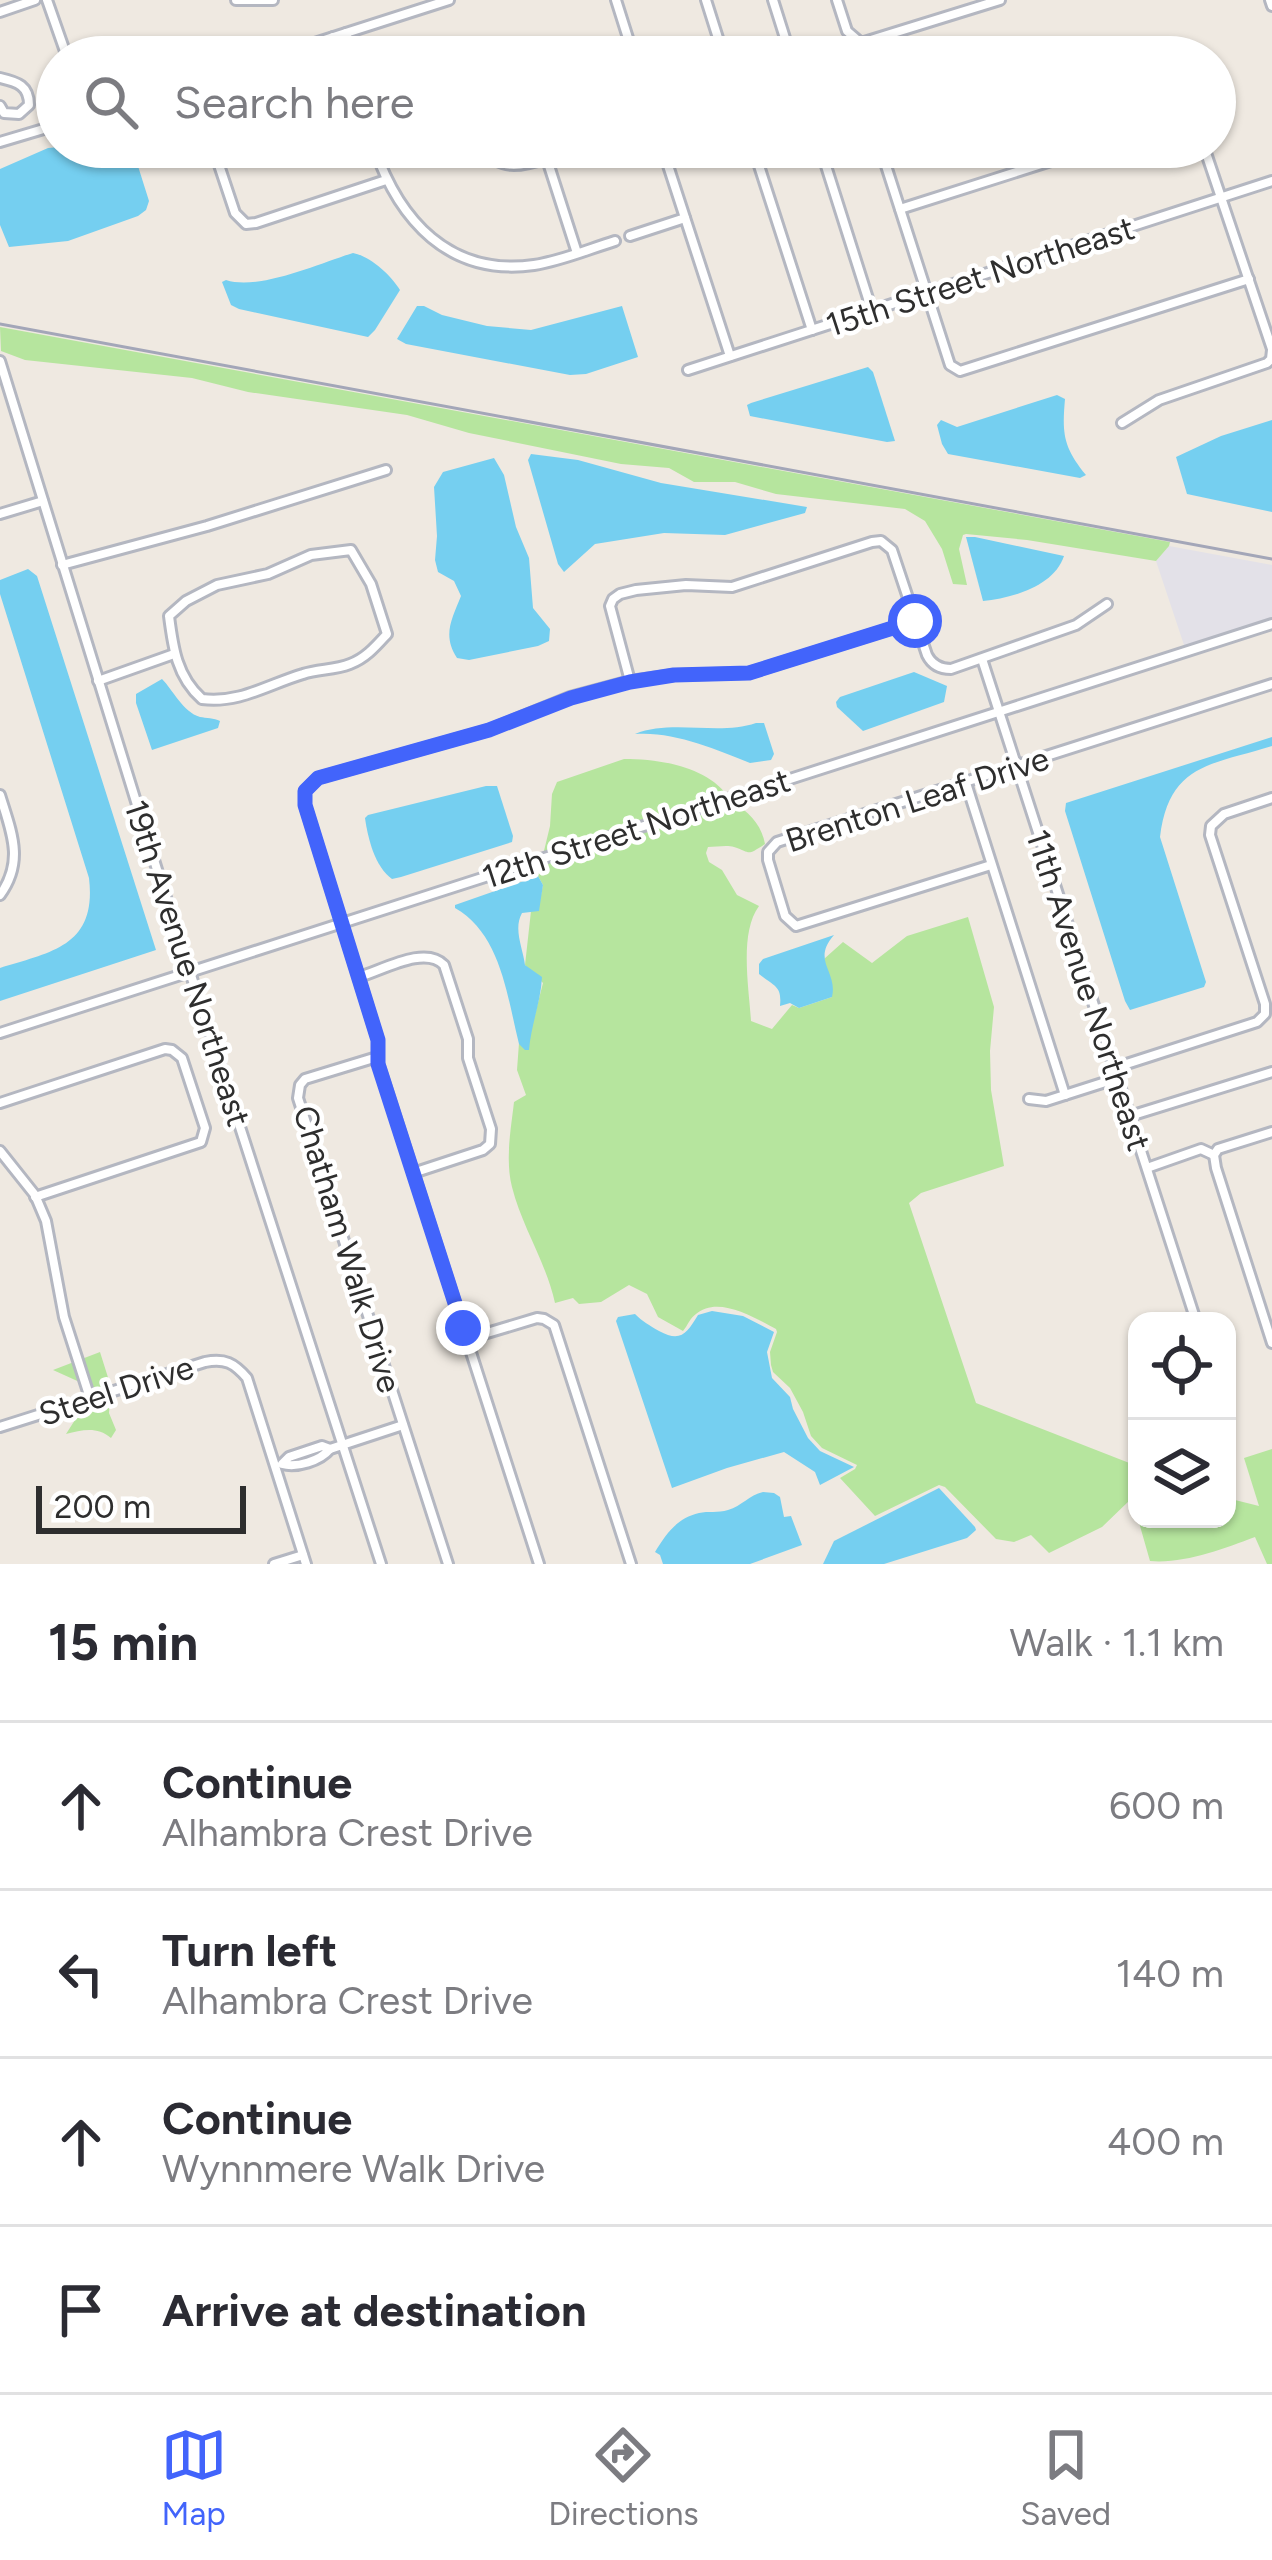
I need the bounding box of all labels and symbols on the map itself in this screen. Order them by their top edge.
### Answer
street label: 15th Street Northeast [821,208,1139,345]
route start [888,594,942,648]
street label: Brenton Leaf Drive [781,739,1054,860]
street label: 12th Street Northeast [477,760,795,897]
street label: 19th Avenue Northeast [116,795,259,1131]
street label: 11th Avenue Northeast [1018,825,1159,1156]
street label: Chatham Walk Drive [285,1101,410,1397]
route end [436,1301,490,1355]
street label: Steel Drive [34,1347,198,1434]
scale bar [36,1480,246,1533]

